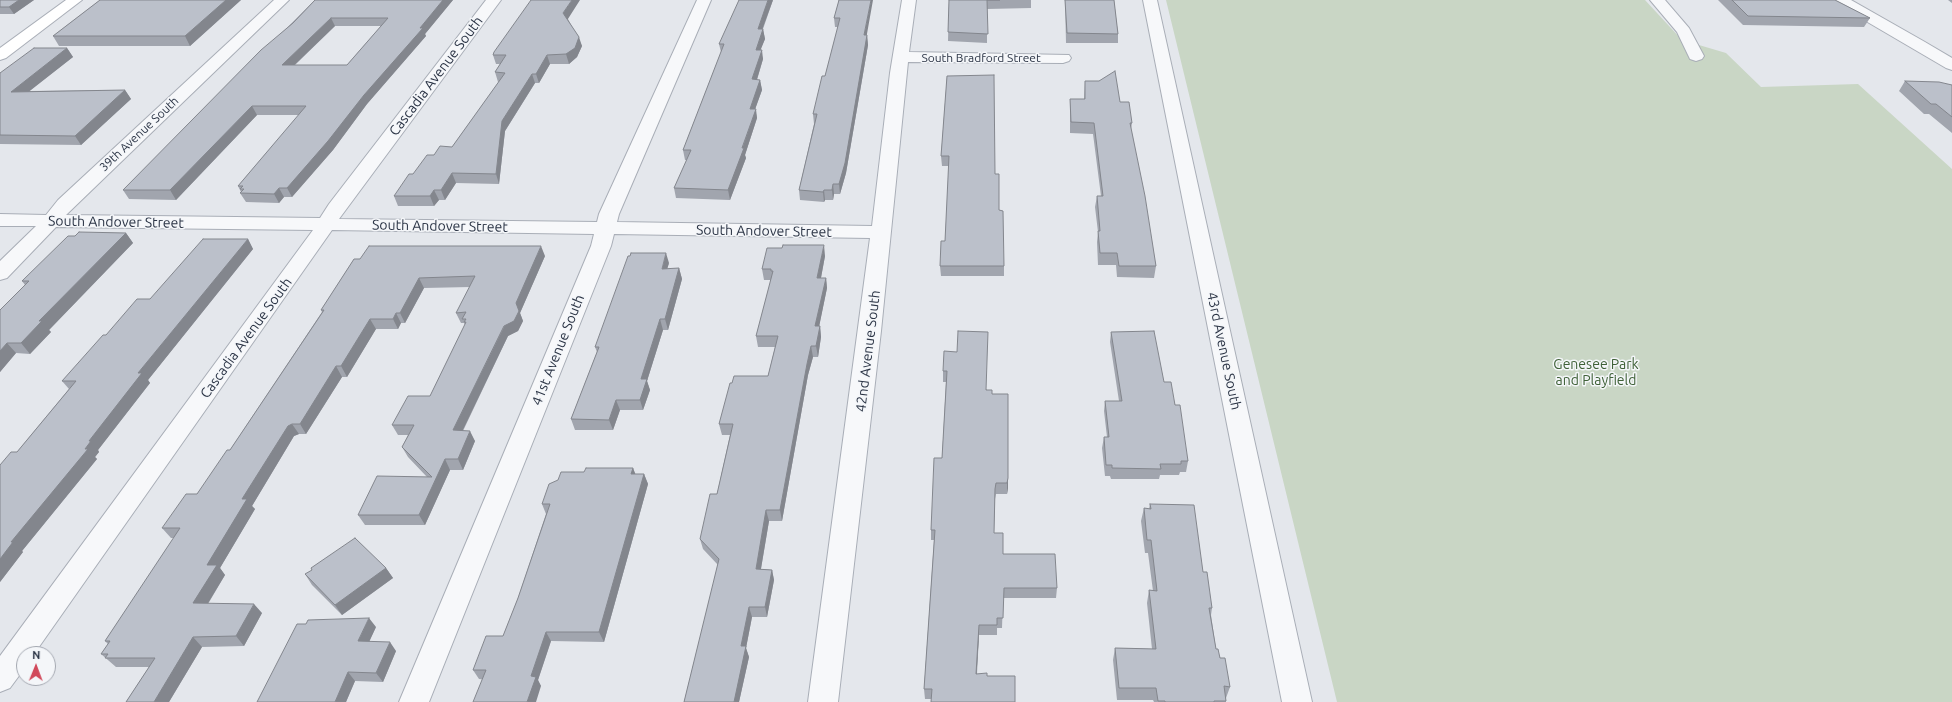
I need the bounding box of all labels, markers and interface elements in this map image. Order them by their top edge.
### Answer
street label: Cascadia Avenue South [386,13,486,139]
street label: South Bradford Street [921,51,1041,65]
street label: 39th Avenue South [97,94,181,174]
street label: South Andover Street [48,212,184,232]
street label: South Andover Street [372,216,508,236]
street label: South Andover Street [696,221,832,241]
street label: Cascadia Avenue South [197,274,295,402]
street label: 42nd Avenue South [852,289,884,413]
street label: 43rd Avenue South [1203,291,1245,411]
street label: 41st Avenue South [528,292,588,408]
park label: Genesee Park and Playfield [1553,356,1639,388]
north arrow [16,646,56,686]
text: N [32,649,40,661]

